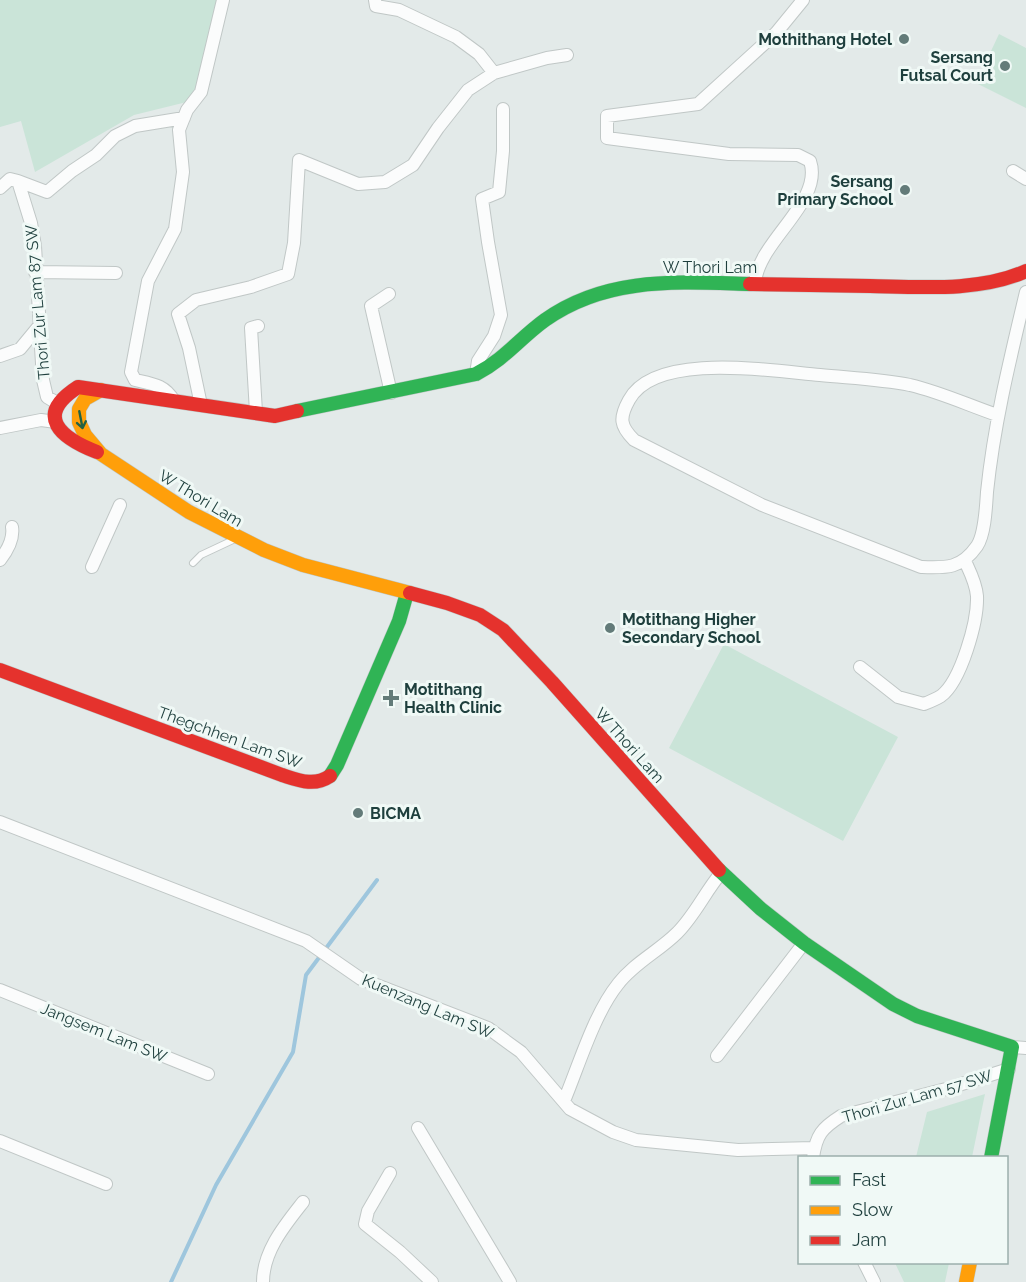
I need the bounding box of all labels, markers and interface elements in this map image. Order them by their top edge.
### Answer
place label: Mothithang Hotel [758,30,893,49]
marker: Mothithang Hotel [897,32,911,46]
place label: Sersang Futsal Court [900,48,993,85]
marker: Sersang Futsal Court [998,59,1012,73]
place label: Sersang Primary School [777,172,894,209]
marker: Sersang Primary School [898,183,912,197]
street label: Thori Zur Lam 87 SW [21,223,54,380]
street label: W Thori Lam [663,258,757,277]
one-way arrow [76,409,87,429]
street label: W Thori Lam [155,466,246,531]
place label: Motithang Higher Secondary School [622,610,762,647]
marker: Motithang Higher Secondary School [603,621,617,635]
place label: Motithang Health Clinic [404,680,502,717]
marker: Motithang Health Clinic [382,689,400,707]
street label: Thegchhen Lam SW [155,703,305,772]
street label: W Thori Lam [591,704,668,787]
place label: BICMA [370,804,421,823]
marker: BICMA [351,806,365,820]
street label: Kuenzang Lam SW [359,970,497,1043]
street label: Jangsem Lam SW [38,998,170,1067]
street label: Thori Zur Lam 57 SW [840,1066,994,1127]
legend [798,1156,1008,1264]
text: Fast [852,1169,886,1190]
text: Slow [852,1199,893,1220]
text: Jam [852,1229,887,1250]

